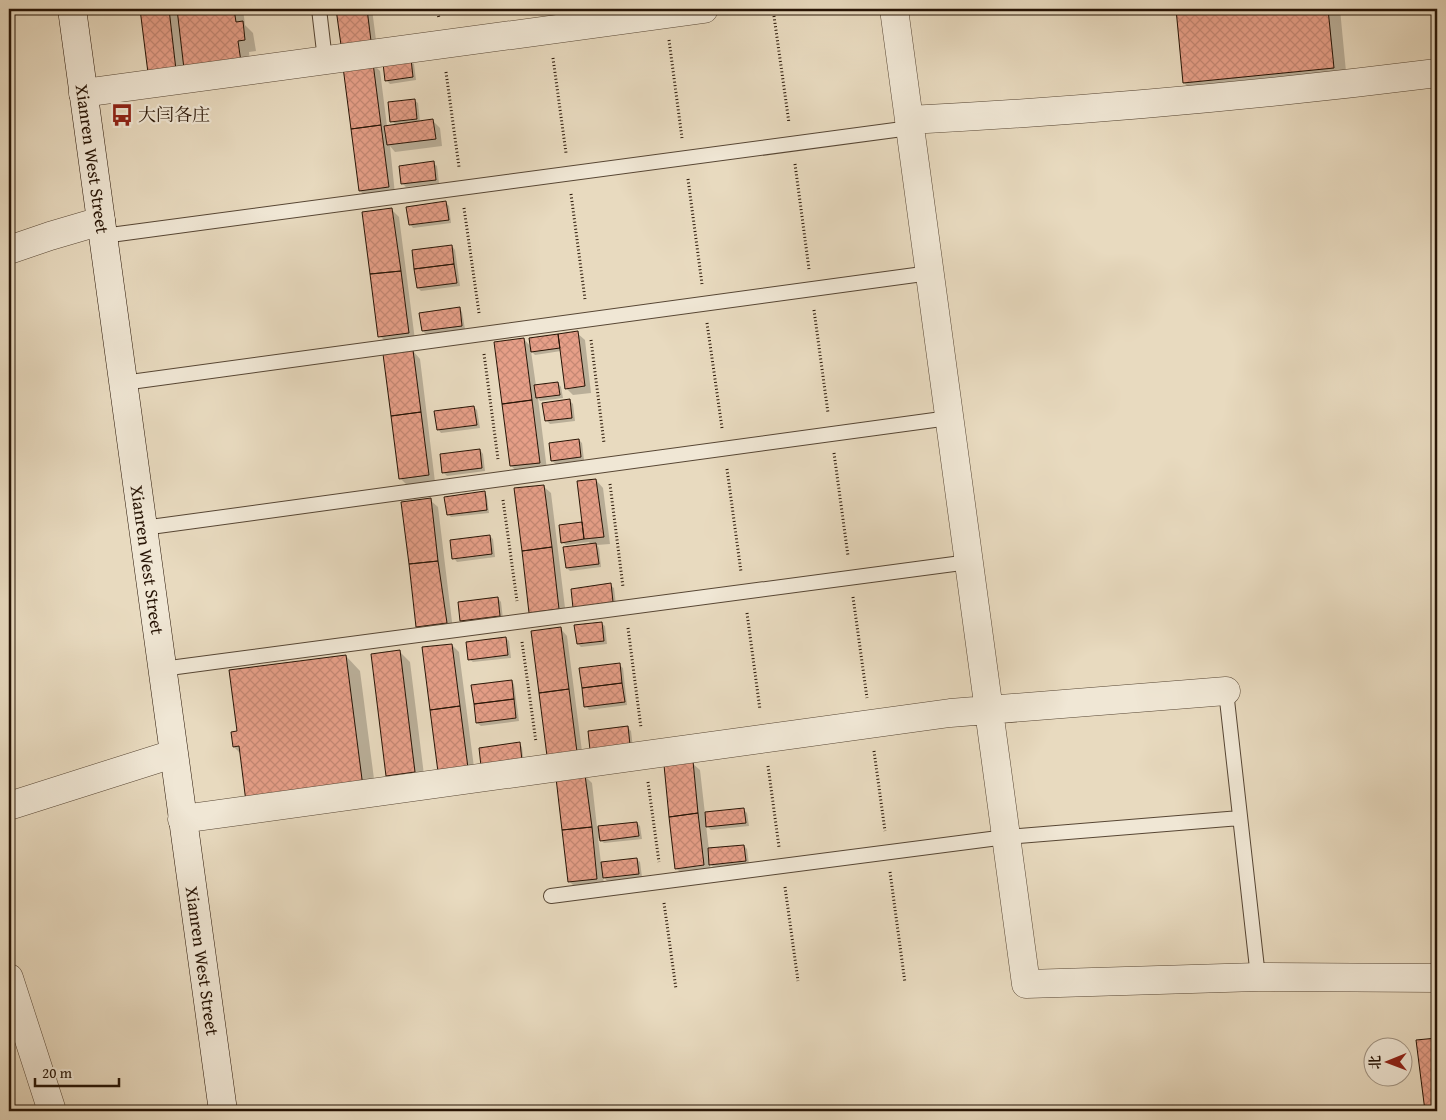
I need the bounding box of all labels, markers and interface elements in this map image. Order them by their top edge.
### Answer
street label: Xianren West Street [69,83,116,236]
place label: 大闫各庄 [138,101,210,128]
bus stop icon: 大闫各庄 [109,102,135,128]
street label: Xianren West Street [124,484,171,637]
street label: Xianren West Street [179,885,226,1038]
north arrow [1364,1038,1414,1088]
scale bar [35,1055,119,1087]
text: 北 [1365,1055,1385,1069]
text: 20 m [42,1062,73,1083]

